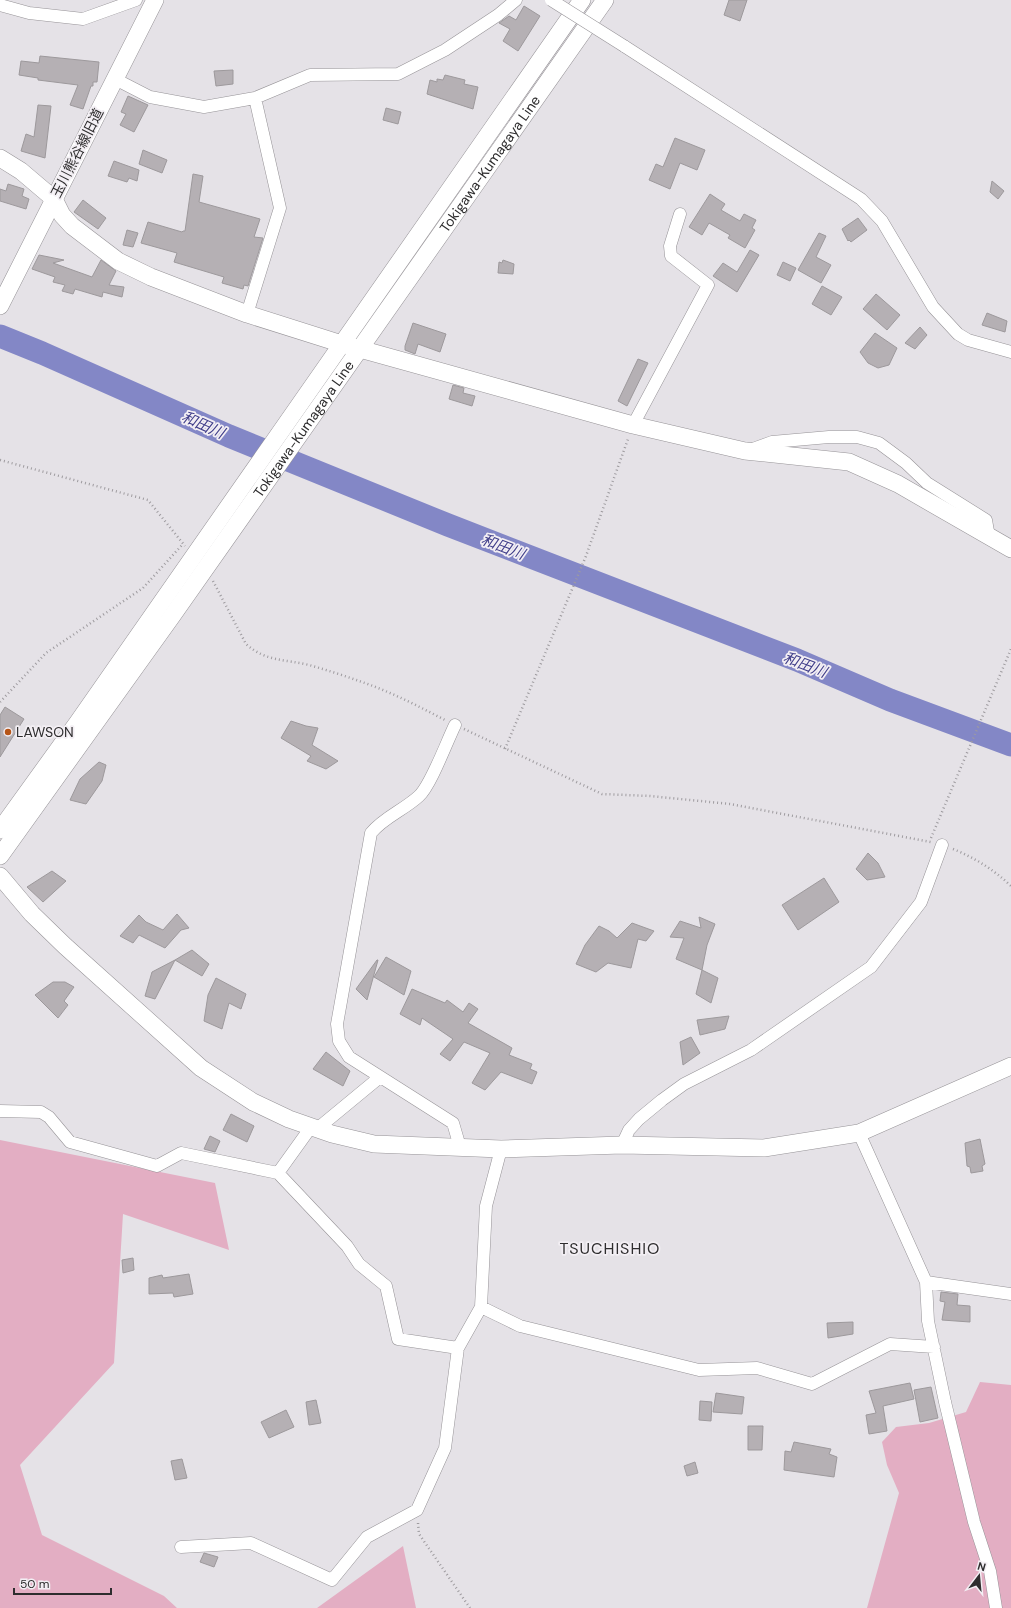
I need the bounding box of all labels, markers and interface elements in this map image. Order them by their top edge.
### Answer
street label: Tokigawa-Kumagaya Line [436,92,544,236]
street label: 玉川熊谷線旧道 [47,105,107,201]
street label: Tokigawa-Kumagaya Line [249,357,358,501]
water label: 和田川 [178,407,229,444]
water label: 和田川 [478,530,529,565]
water label: 和田川 [780,648,831,683]
place label: LAWSON [16,723,74,741]
marker: LAWSON [3,727,13,737]
district label: TSUCHISHIO [560,1238,660,1259]
north arrow [959,1556,999,1596]
text: N [976,1559,988,1574]
scale bar [14,1570,111,1596]
text: 50 m [20,1576,49,1592]

